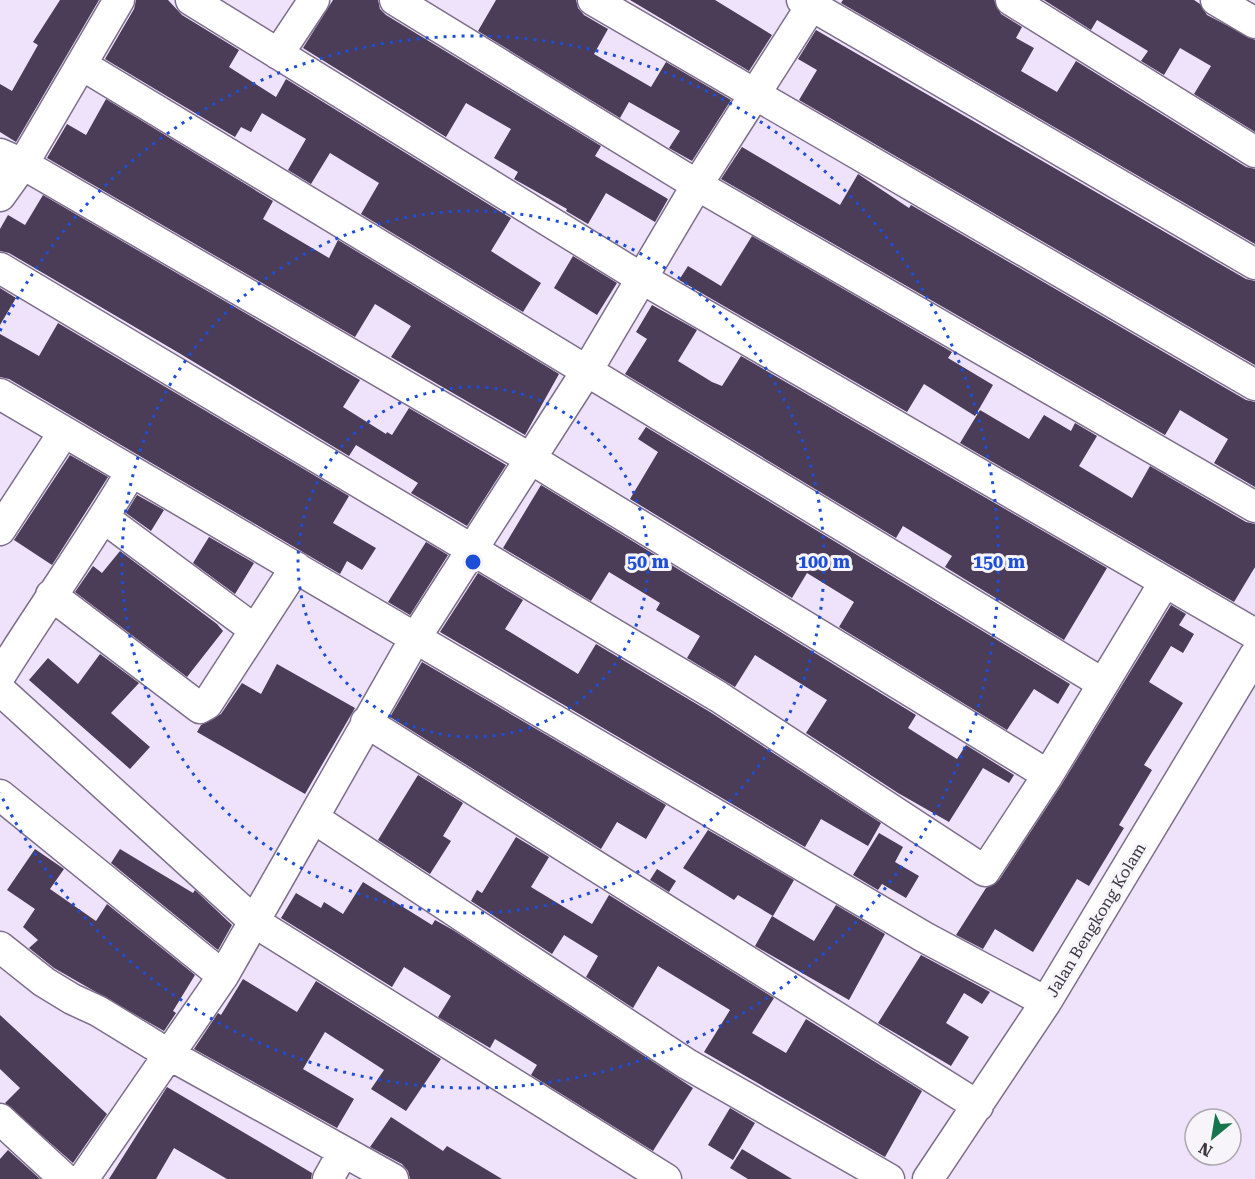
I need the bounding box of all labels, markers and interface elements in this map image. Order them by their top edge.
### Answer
text: 50 m [627,551,670,572]
text: 100 m [798,551,851,572]
text: 150 m [973,551,1026,572]
centre of rings [463,552,483,572]
street label: Jalan Bengkong Kolam [1042,839,1150,1001]
north arrow [1183,1107,1243,1167]
text: N [1196,1138,1216,1161]

